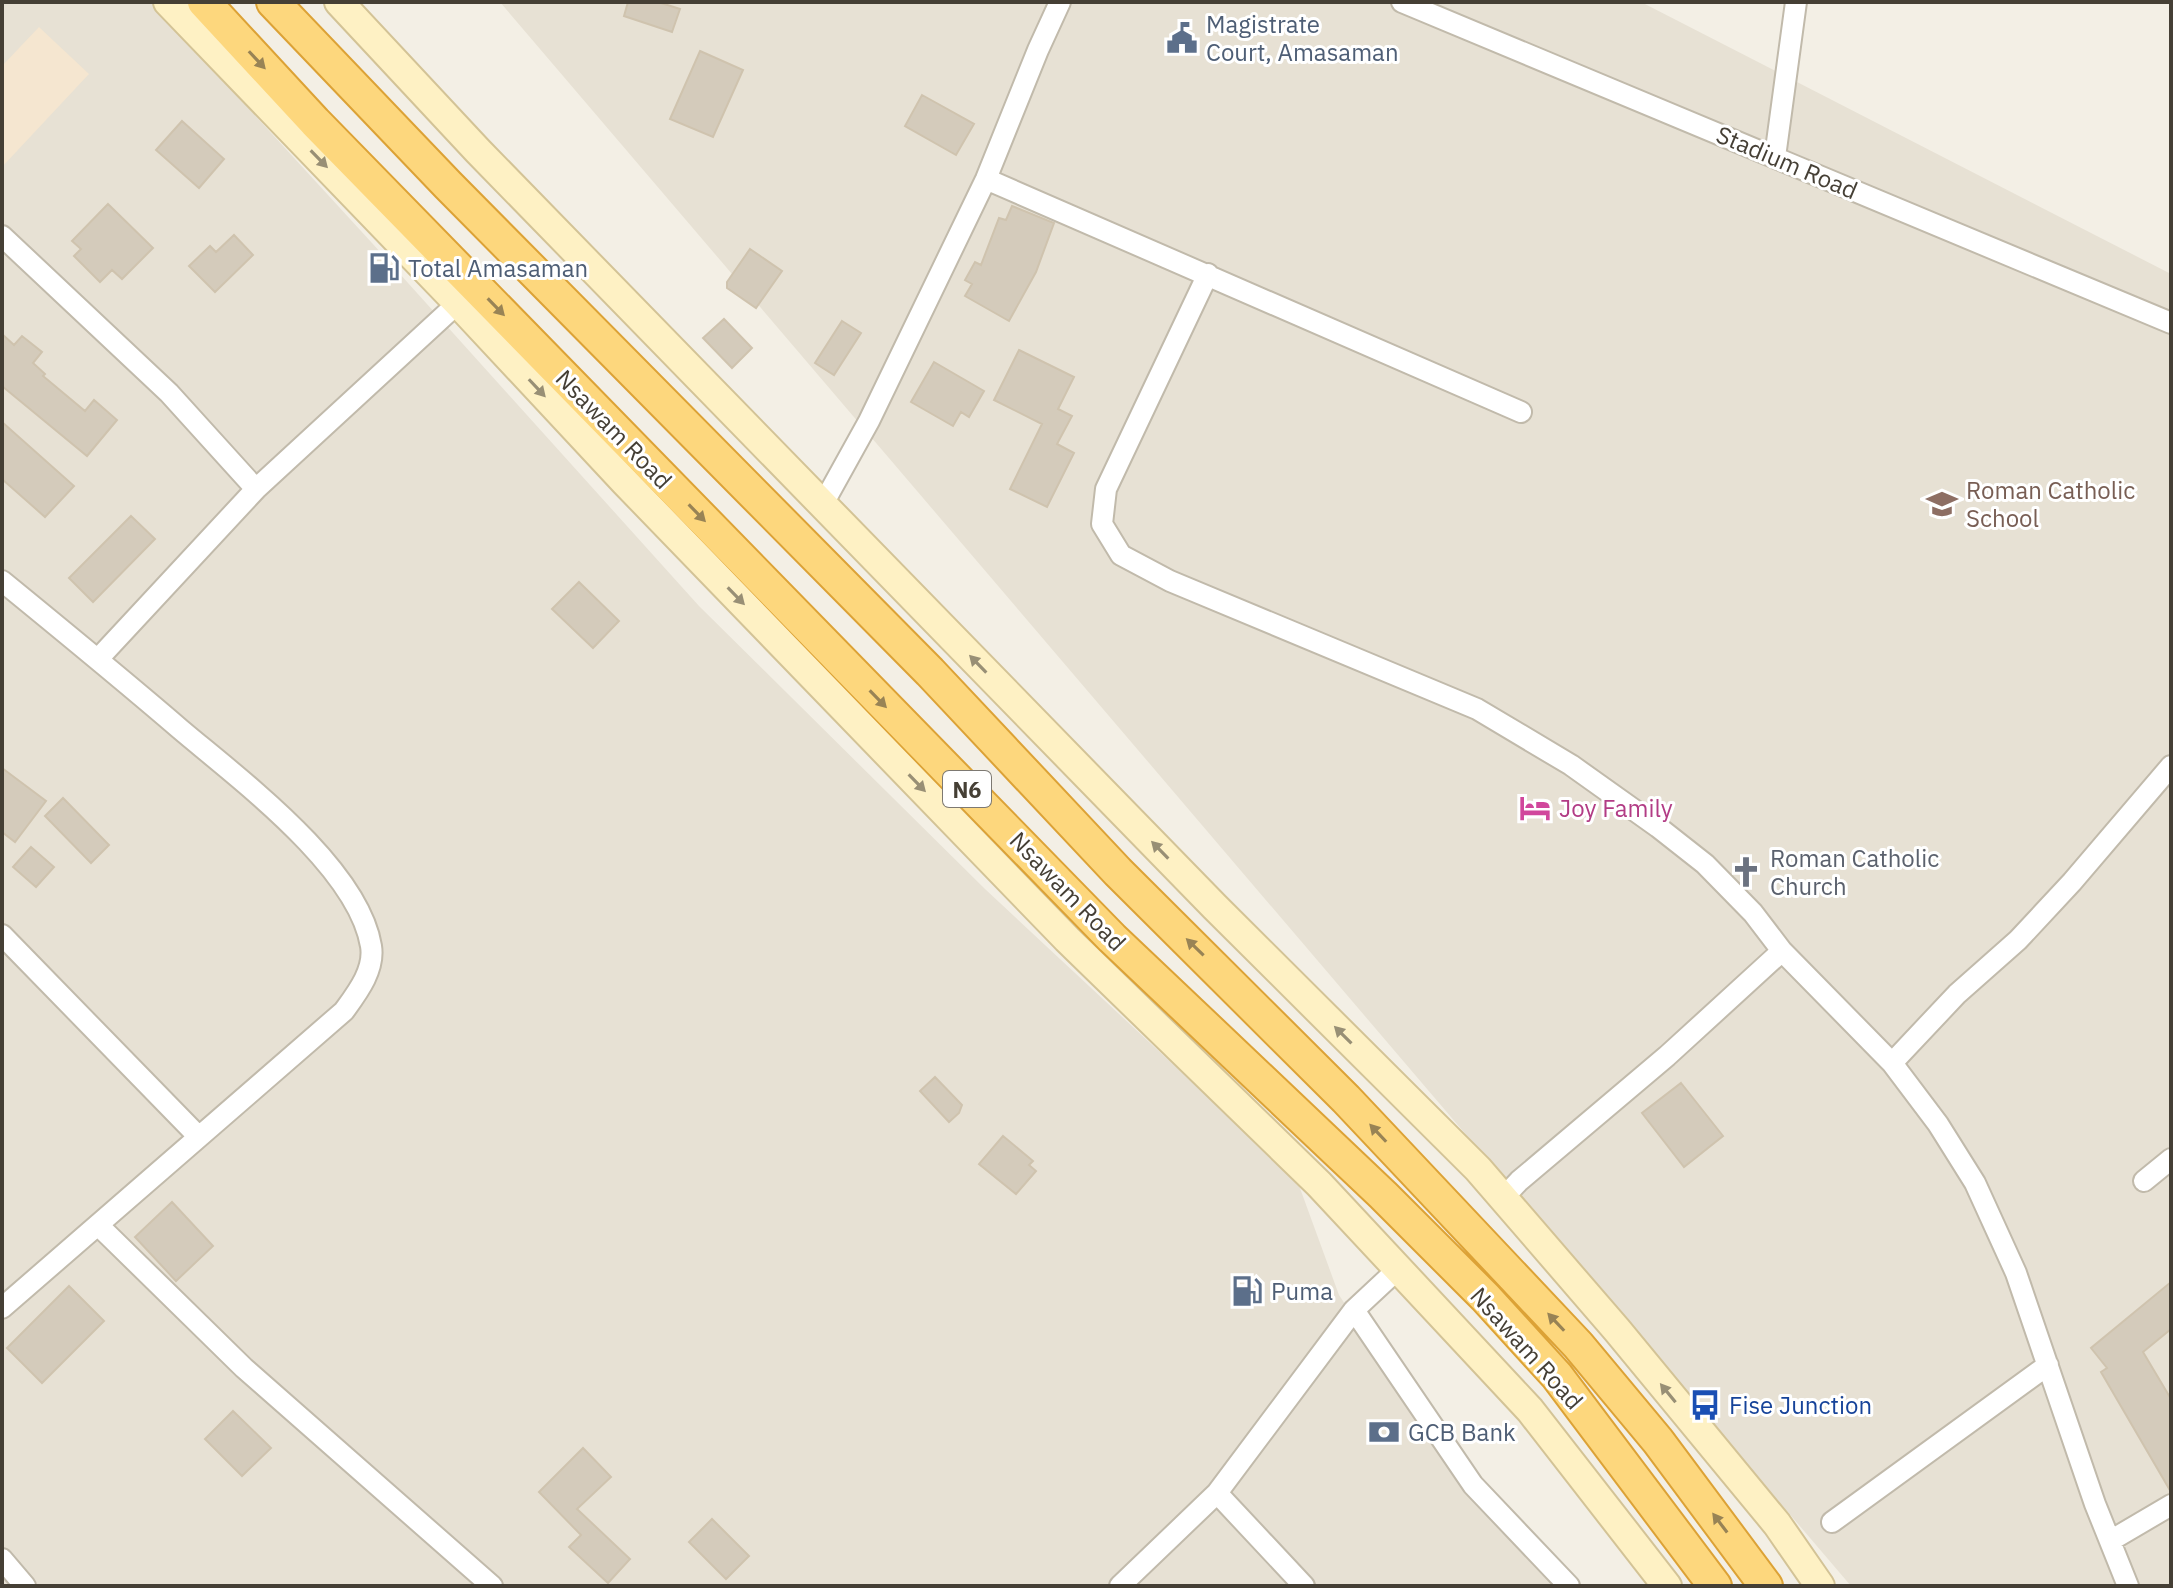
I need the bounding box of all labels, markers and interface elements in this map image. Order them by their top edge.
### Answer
place label: Magistrate Court, Amasaman [1206,8,1399,68]
public building icon: Magistrate Court, Amasaman [1165,21,1199,55]
one-way arrow [247,50,265,69]
street label: Stadium Road [1711,118,1863,206]
one-way arrow [310,149,328,168]
fuel station icon: Total Amasaman [367,251,401,285]
place label: Total Amasaman [408,252,588,284]
one-way arrow [486,297,504,316]
street label: Nsawam Road [549,362,679,496]
one-way arrow [528,378,546,397]
place label: Roman Catholic School [1966,474,2135,534]
school or university icon: Roman Catholic School [1925,487,1959,521]
one-way arrow [687,503,705,522]
one-way arrow [726,586,745,605]
one-way arrow [969,655,988,674]
one-way arrow [869,689,887,708]
road number: N6 [943,771,991,807]
one-way arrow [907,773,926,792]
hotel icon: Joy Family [1518,791,1552,825]
place label: Joy Family [1559,792,1673,824]
street label: Nsawam Road [1003,824,1133,958]
one-way arrow [1151,841,1169,860]
place label: Roman Catholic Church [1770,842,1939,902]
church icon: Roman Catholic Church [1729,855,1763,889]
one-way arrow [1186,938,1205,957]
one-way arrow [1334,1026,1353,1044]
one-way arrow [1369,1123,1387,1142]
fuel station icon: Puma [1230,1274,1264,1308]
place label: Puma [1271,1275,1333,1307]
street label: Nsawam Road [1464,1280,1590,1416]
one-way arrow [1547,1313,1565,1332]
one-way arrow [1660,1383,1677,1403]
bus stop icon: Fise Junction [1688,1388,1722,1422]
place label: Fise Junction [1729,1389,1872,1421]
bank icon: GCB Bank [1367,1415,1401,1449]
place label: GCB Bank [1408,1416,1516,1448]
one-way arrow [1712,1513,1728,1534]

